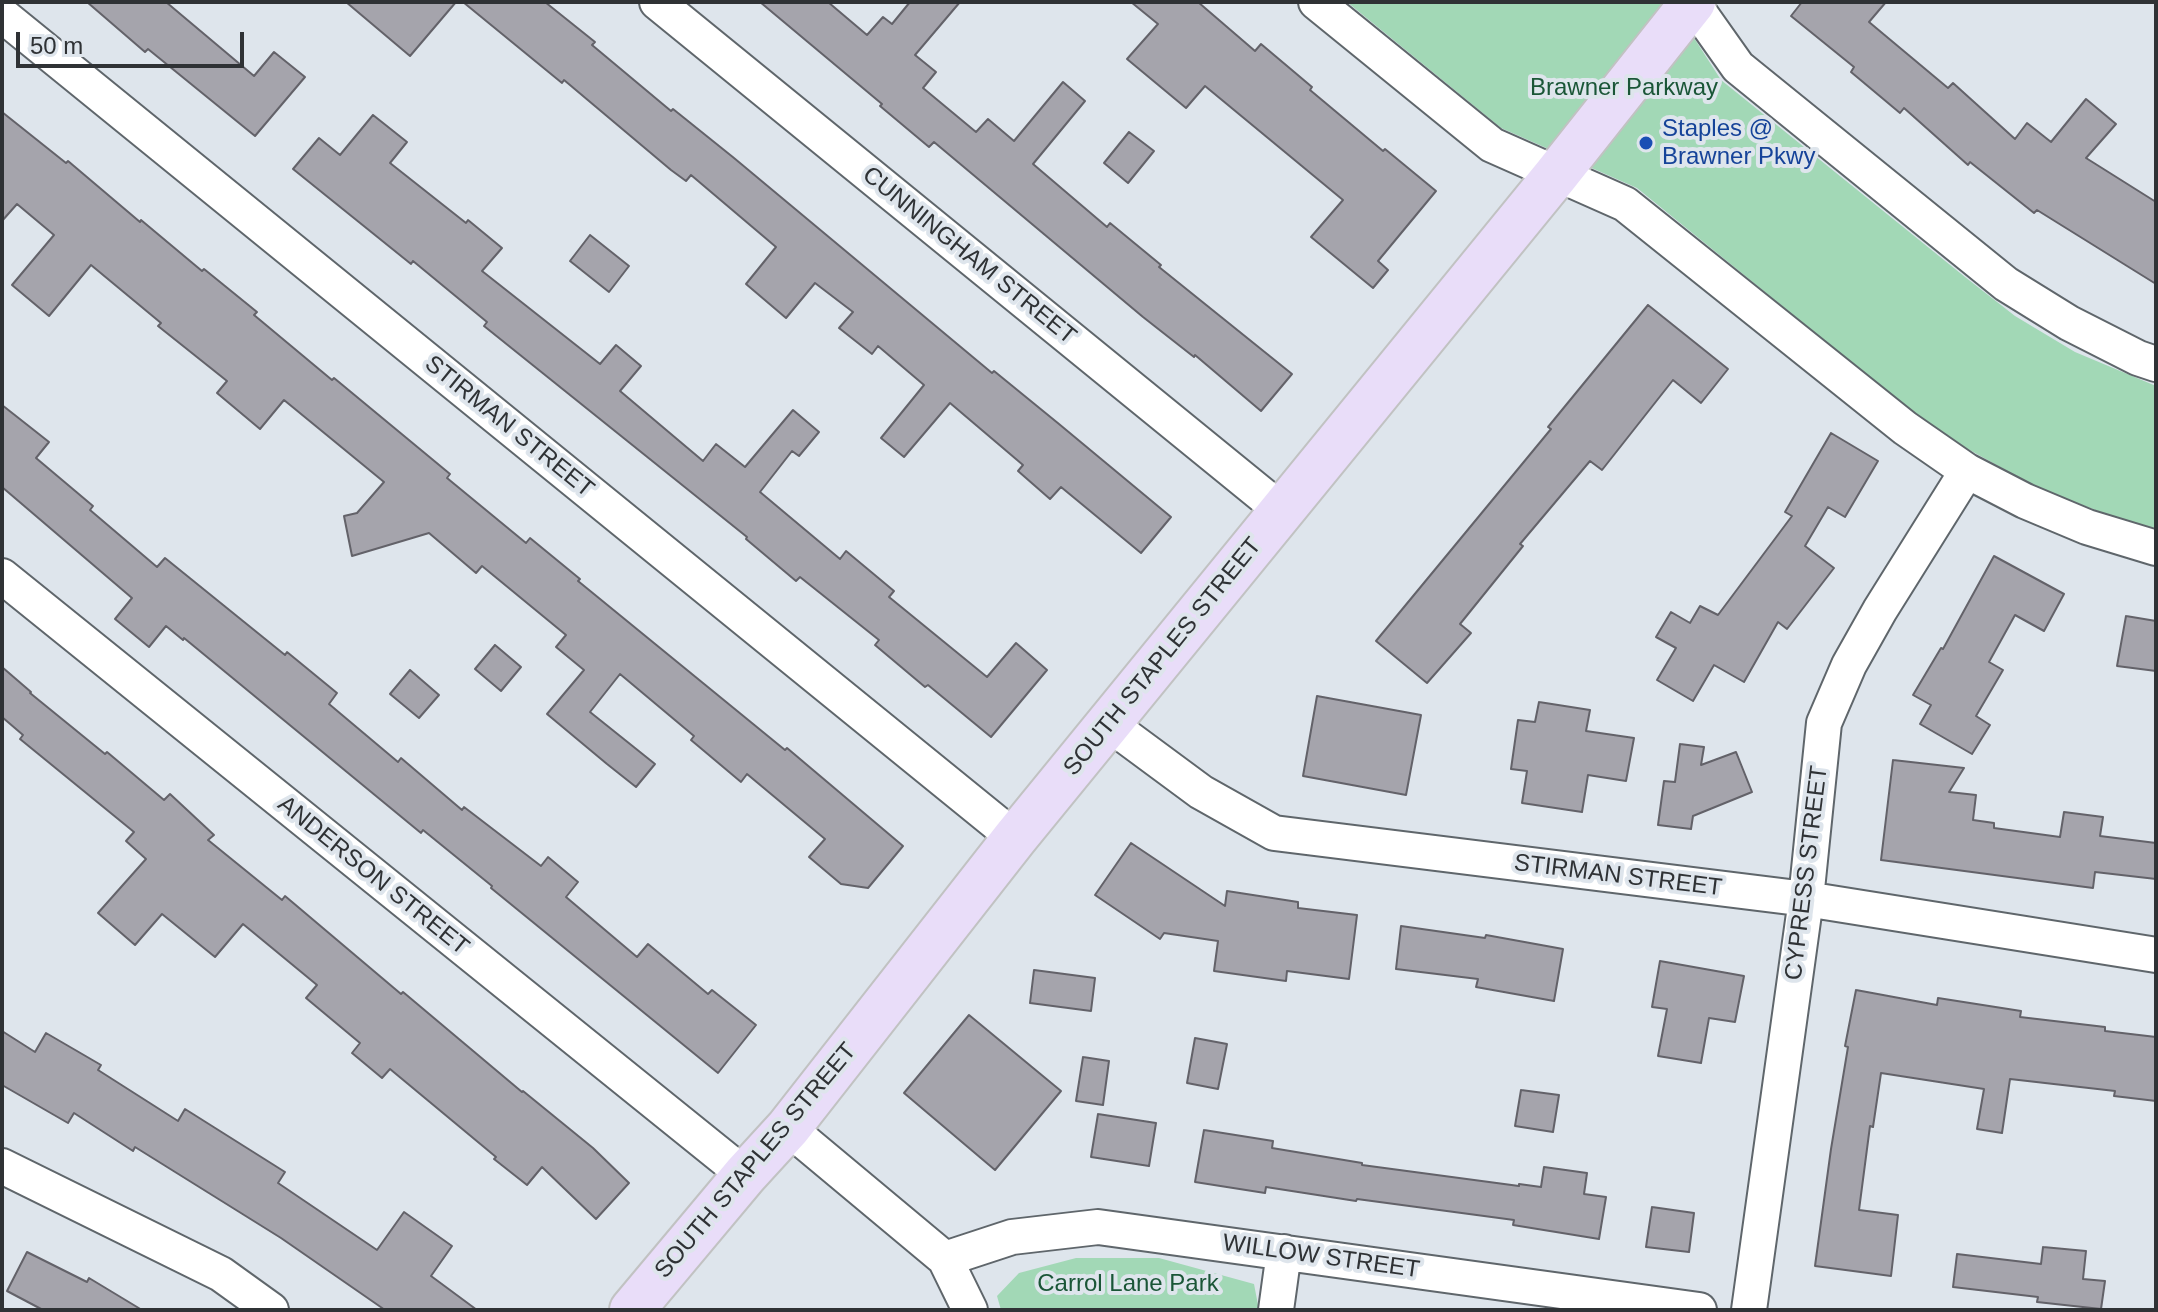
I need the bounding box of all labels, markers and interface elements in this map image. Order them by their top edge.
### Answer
scale bar [20,16,248,66]
text: 50 m [30,32,83,59]
park label: Brawner Parkway [1530,74,1718,102]
place label: Staples @ Brawner Pkwy [1662,115,1815,171]
marker: Staples @ Brawner Pkwy [1637,134,1655,152]
street label: CUNNINGHAM STREET [856,161,1082,351]
street label: STIRMAN STREET [419,350,599,504]
street label: SOUTH STAPLES STREET [1058,532,1268,782]
street label: CYPRESS STREET [1780,764,1834,982]
street label: ANDERSON STREET [272,790,474,962]
street label: STIRMAN STREET [1512,849,1724,903]
street label: SOUTH STAPLES STREET [649,1037,863,1285]
street label: WILLOW STREET [1221,1229,1421,1285]
park label: Carrol Lane Park [1037,1270,1219,1298]

